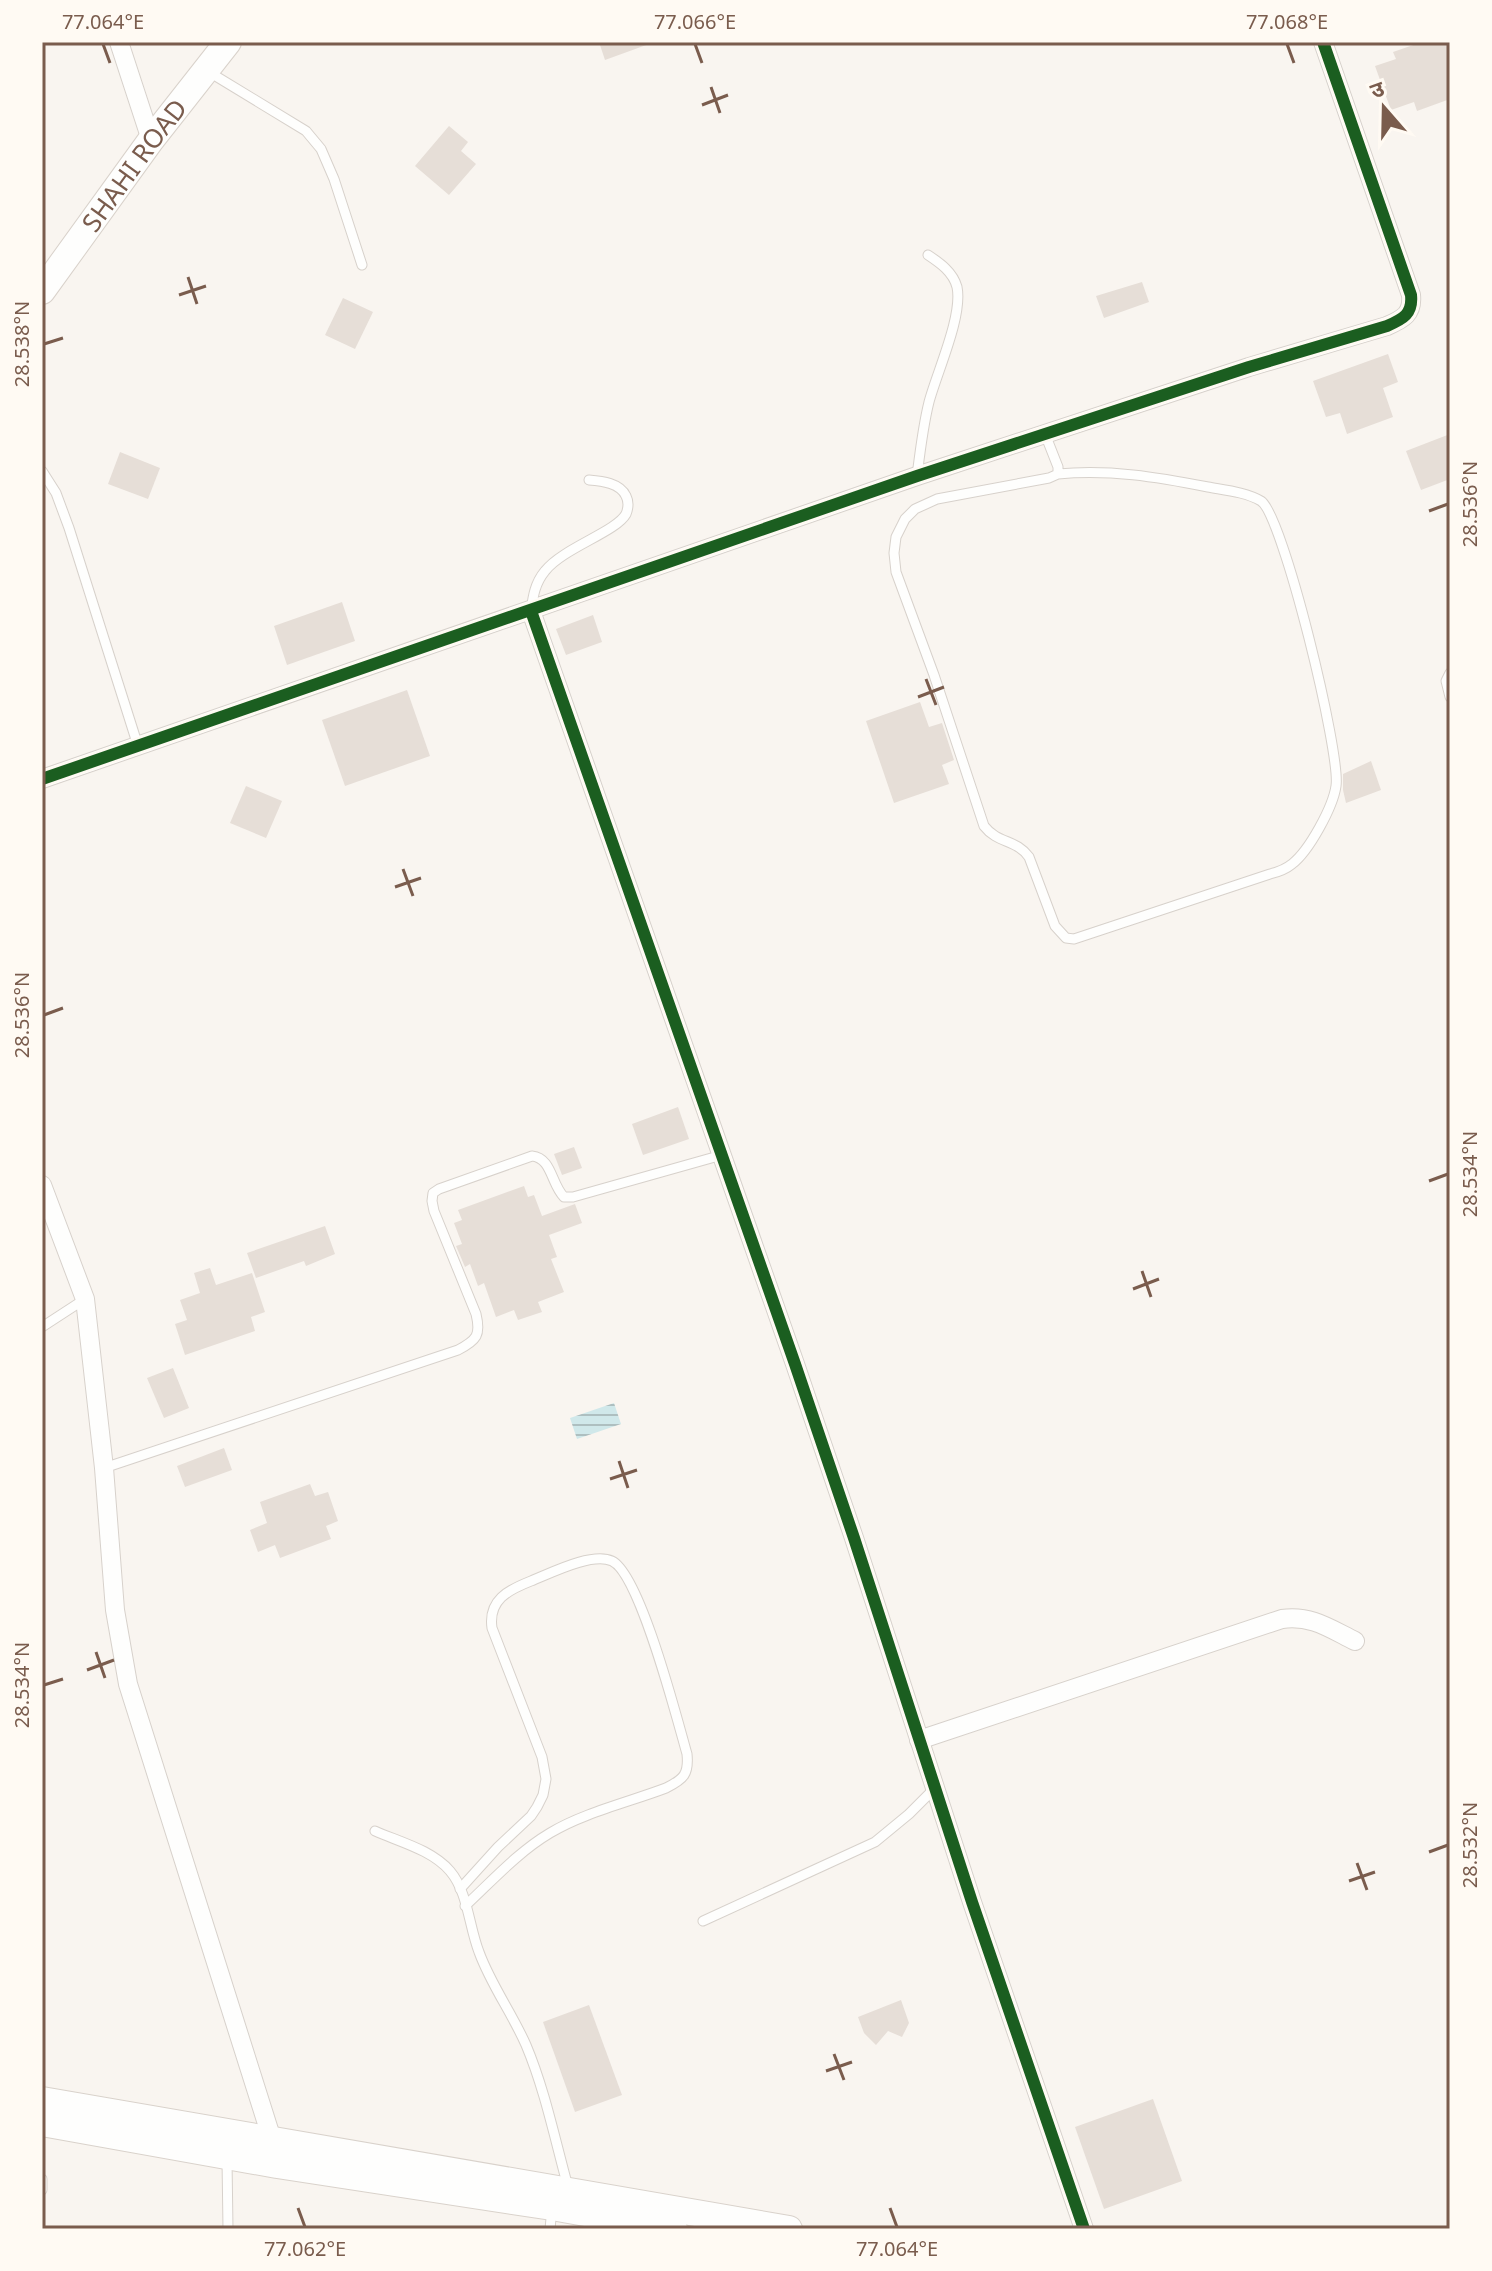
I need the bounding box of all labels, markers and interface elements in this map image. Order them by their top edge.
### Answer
text: 77.064°E [62,8,144,35]
text: 77.066°E [654,8,736,35]
text: 77.068°E [1246,8,1328,35]
north arrow [1344,68,1424,148]
text: उ [1366,72,1389,105]
street label: SHAHI ROAD [73,91,195,239]
text: 28.538°N [8,301,35,387]
text: 28.536°N [1456,461,1483,547]
text: 28.536°N [8,972,35,1058]
text: 28.534°N [1456,1131,1483,1217]
text: 28.534°N [8,1642,35,1728]
text: 28.532°N [1456,1802,1483,1888]
text: 77.062°E [264,2235,346,2262]
text: 77.064°E [856,2235,938,2262]

